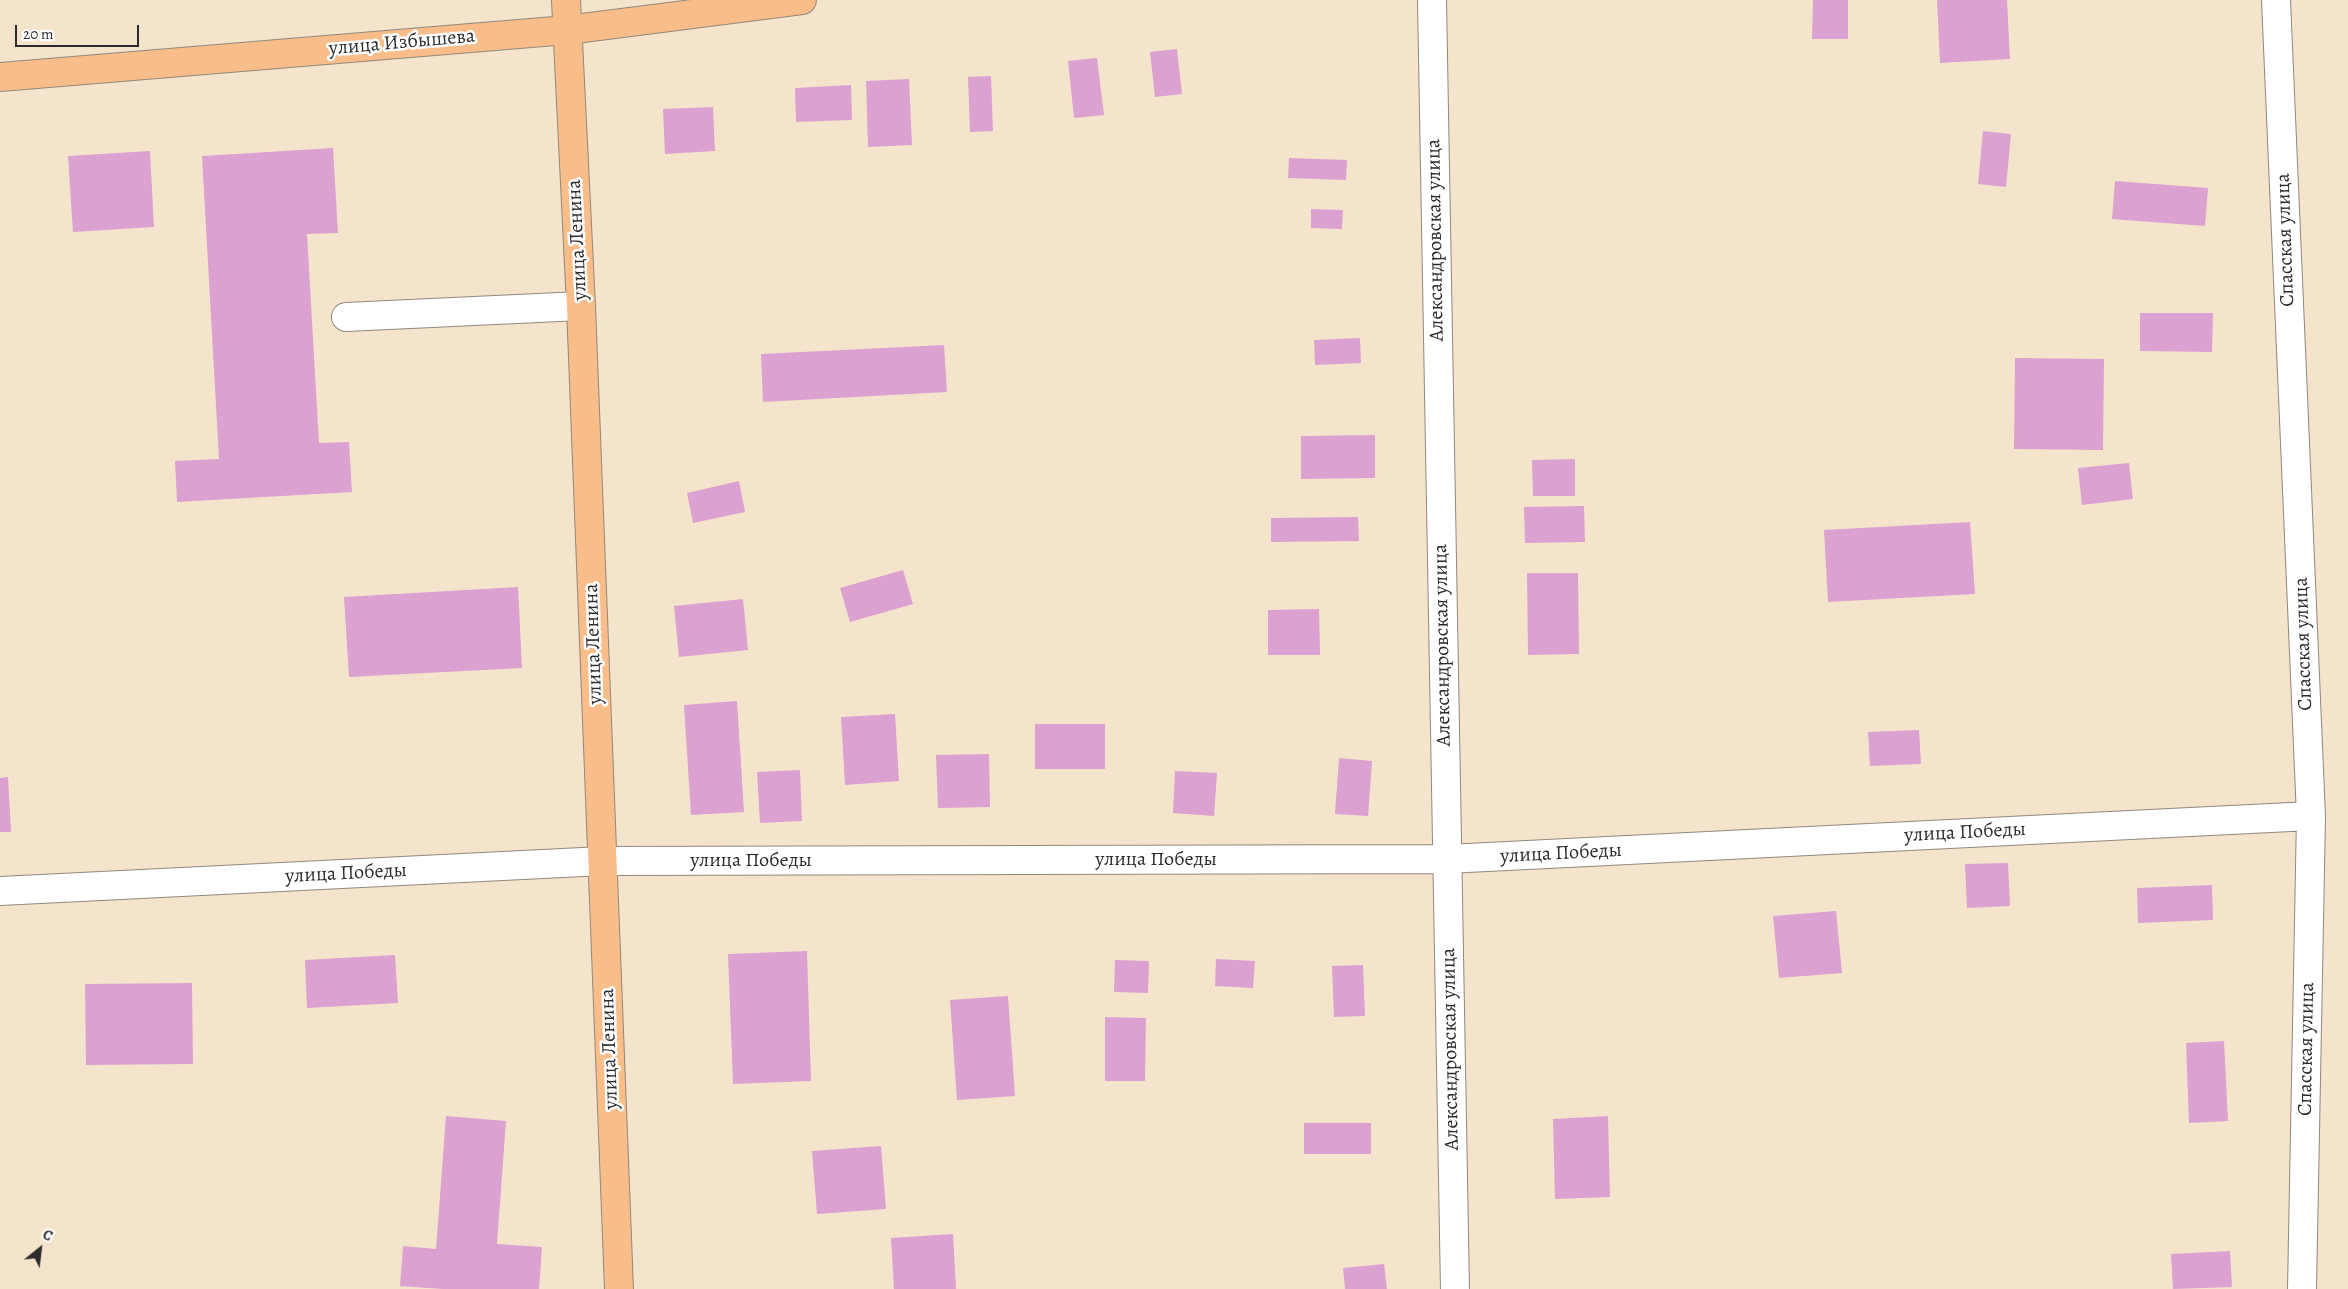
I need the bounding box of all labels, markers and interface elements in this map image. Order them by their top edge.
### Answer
scale bar [18,15,141,47]
text: 20 m [23,24,54,44]
street label: улица Избышева [328,25,476,61]
street label: Александровская улица [1422,139,1450,341]
street label: Спасская улица [2272,173,2300,307]
street label: улица Ленина [563,179,593,301]
street label: Александровская улица [1429,544,1457,746]
street label: Спасская улица [2290,577,2318,711]
street label: улица Ленина [580,583,608,705]
street label: улица Победы [1904,818,2026,848]
street label: улица Победы [1500,839,1622,869]
street label: улица Победы [1095,848,1217,872]
street label: улица Победы [690,849,812,873]
street label: улица Победы [285,859,407,889]
street label: Александровская улица [1437,948,1465,1150]
street label: Спасская улица [2294,982,2320,1116]
street label: улица Ленина [596,988,624,1110]
north arrow [15,1224,65,1274]
text: С [39,1225,56,1246]

